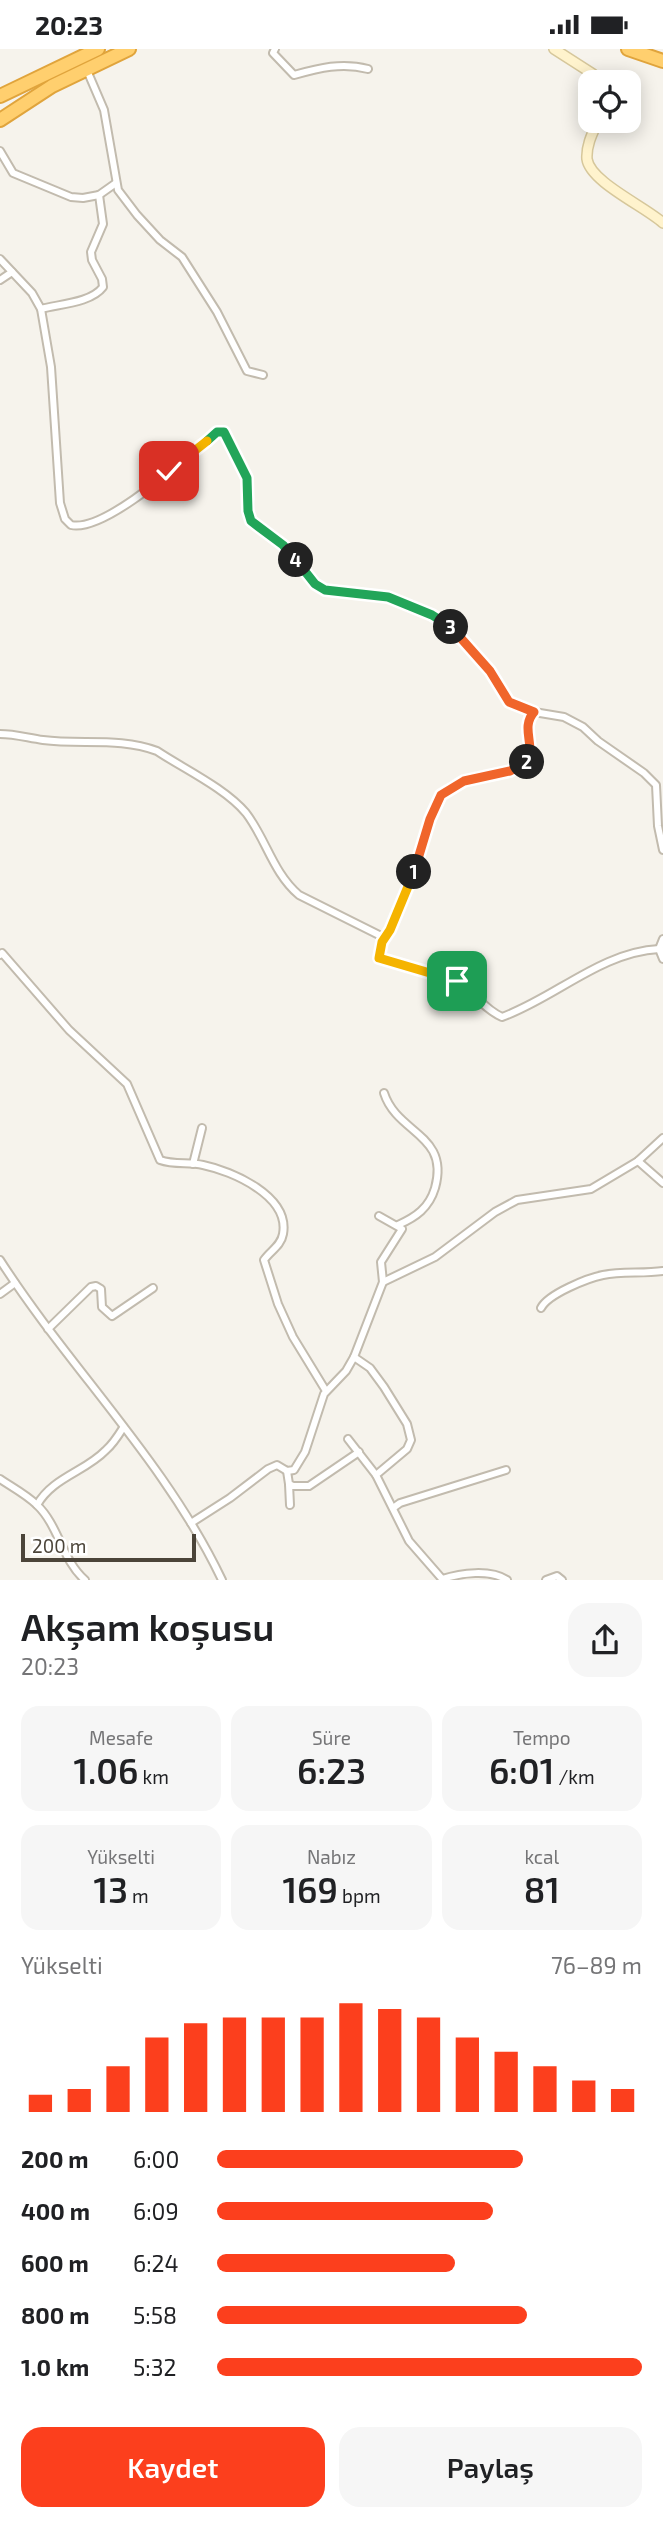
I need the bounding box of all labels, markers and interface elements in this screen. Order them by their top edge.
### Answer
text: 20:23 [35,9,103,40]
map controls [578,70,641,133]
button: locate [578,70,641,133]
pin [139,441,199,501]
icon: check [150,452,188,490]
pin: 4 [278,543,314,577]
text: 4 [289,548,302,571]
pin: 3 [434,609,468,645]
text: 3 [445,615,456,638]
pin: 2 [510,745,544,779]
text: 2 [521,750,532,773]
pin: 1 [396,855,432,889]
text: 1 [409,860,418,883]
pin [427,951,487,1011]
icon: arrive [438,962,476,1000]
scale bar [21,1531,196,1562]
text: 200 m [32,1534,86,1557]
text: Akşam koşusu [21,1603,274,1649]
button: share [568,1603,642,1677]
text: 20:23 [21,1652,79,1680]
text: Mesafe [89,1726,153,1749]
text: Süre [312,1726,351,1749]
text: Tempo [513,1726,571,1749]
text: 1.06 [73,1749,138,1791]
text: 6:23 [297,1749,366,1791]
text: 6:01 [489,1749,554,1791]
text: km [138,1765,169,1788]
text: /km [554,1765,595,1788]
text: Yükselti [87,1845,155,1868]
text: Nabız [307,1845,356,1868]
text: kcal [524,1845,559,1868]
text: 13 [94,1868,128,1910]
text: 169 [282,1868,338,1910]
text: 81 [524,1868,560,1910]
text: m [128,1884,149,1907]
text: bpm [338,1884,381,1907]
text: Yükselti [21,1951,103,1979]
text: 76–89 m [551,1951,642,1979]
text: 200 m [21,2145,89,2173]
text: 6:00 [133,2145,179,2173]
text: 400 m [21,2197,90,2225]
text: 6:09 [133,2197,179,2225]
text: 600 m [21,2249,89,2277]
text: 6:24 [133,2249,179,2277]
text: 800 m [21,2301,90,2329]
text: 5:58 [133,2301,177,2329]
text: 1.0 km [21,2353,89,2381]
text: 5:32 [133,2353,176,2381]
button: Kaydet [21,2427,325,2507]
button: Paylaş [339,2427,642,2507]

